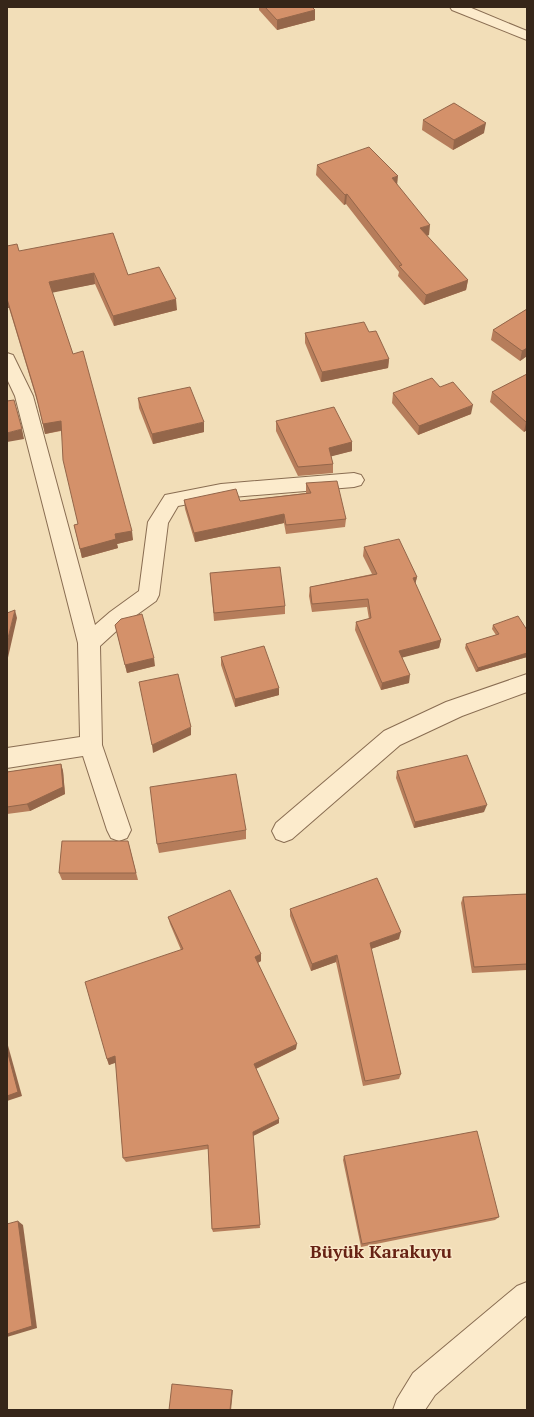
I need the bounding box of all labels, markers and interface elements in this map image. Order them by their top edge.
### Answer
district label: Büyük Karakuyu [310,1239,452,1263]

